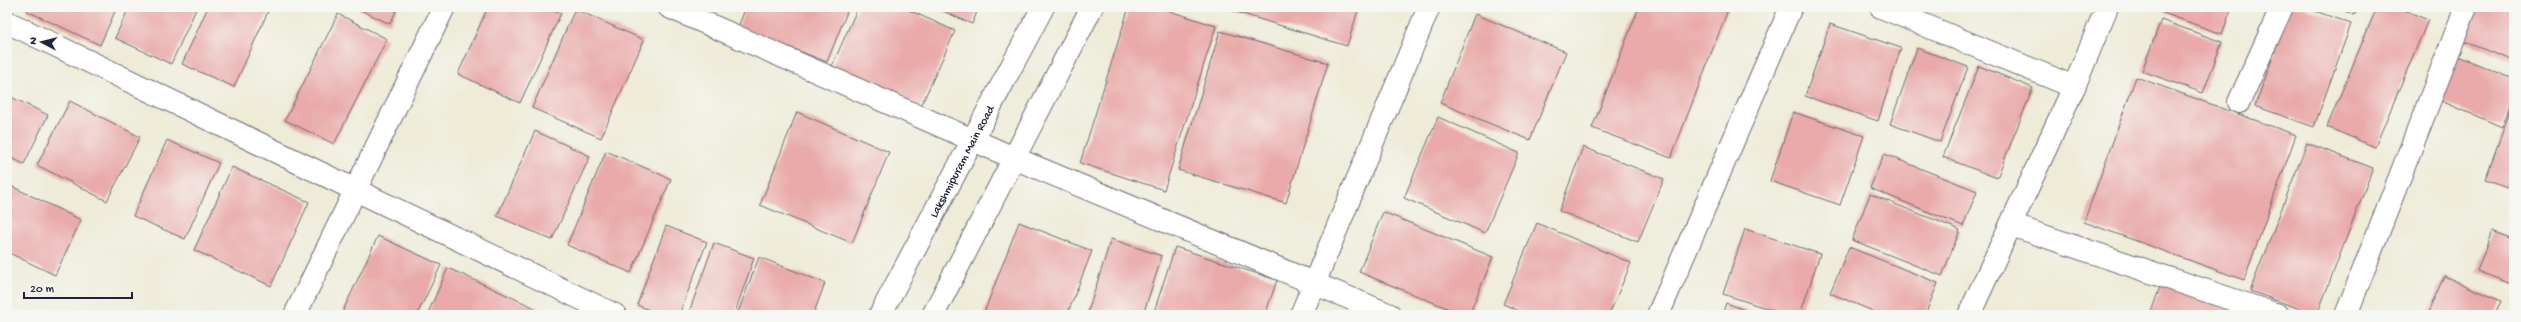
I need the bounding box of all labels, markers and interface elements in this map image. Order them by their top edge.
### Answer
north arrow [22,22,62,62]
text: N [28,37,40,45]
street label: Lakshmipuram Main Road [928,103,999,221]
scale bar [24,274,132,300]
text: 20 m [30,283,55,297]

